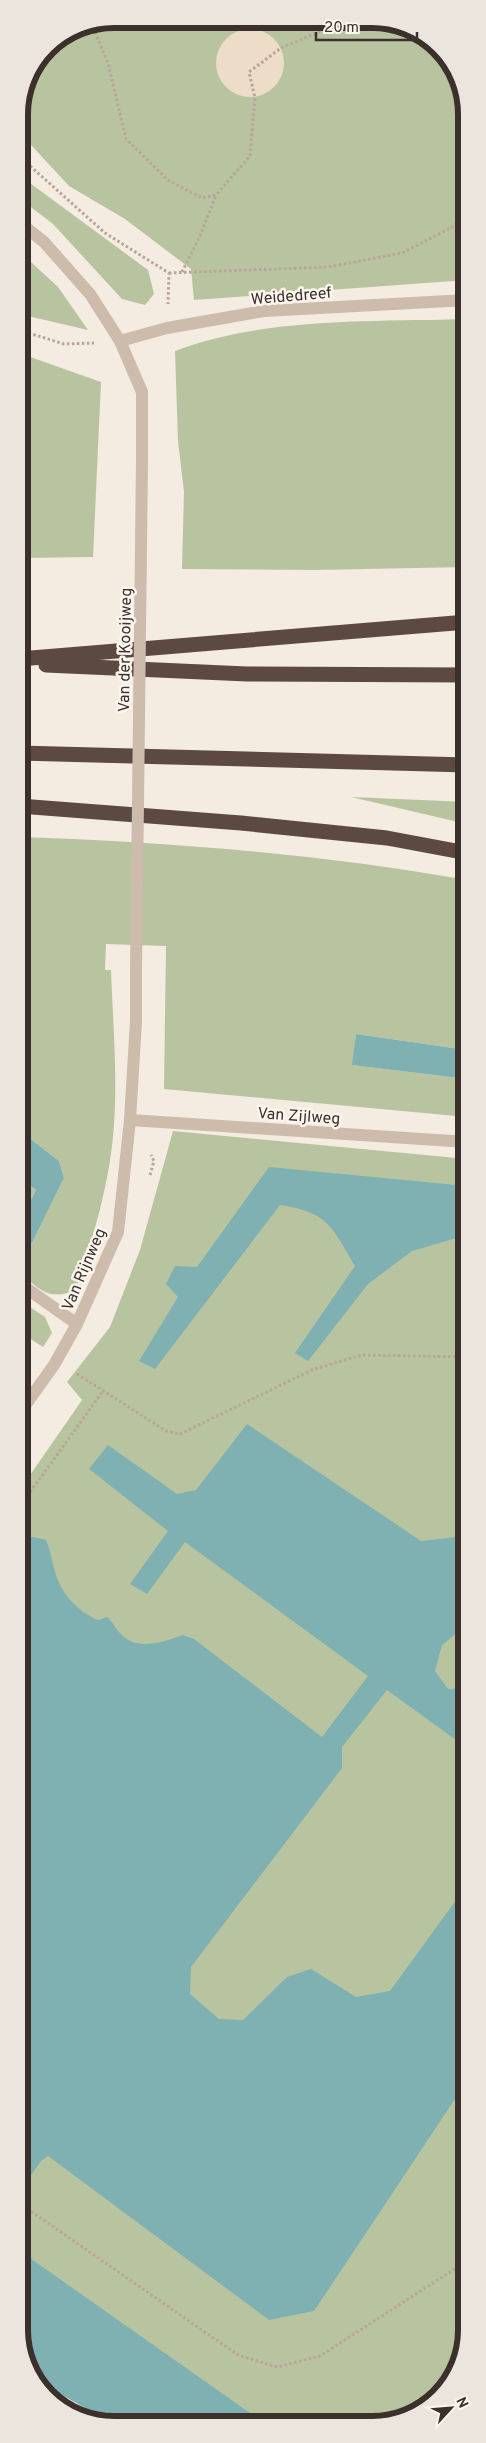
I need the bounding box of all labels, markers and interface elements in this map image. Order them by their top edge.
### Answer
scale bar [316,10,417,42]
text: 20 m [324,19,359,38]
street label: Weidedreef [250,283,333,310]
street label: Van der Kooijweg [115,588,137,712]
street label: Van Zijlweg [257,1104,341,1130]
street label: Van Rijnweg [58,1225,111,1314]
north arrow [426,2383,476,2433]
text: N [451,2395,471,2411]

